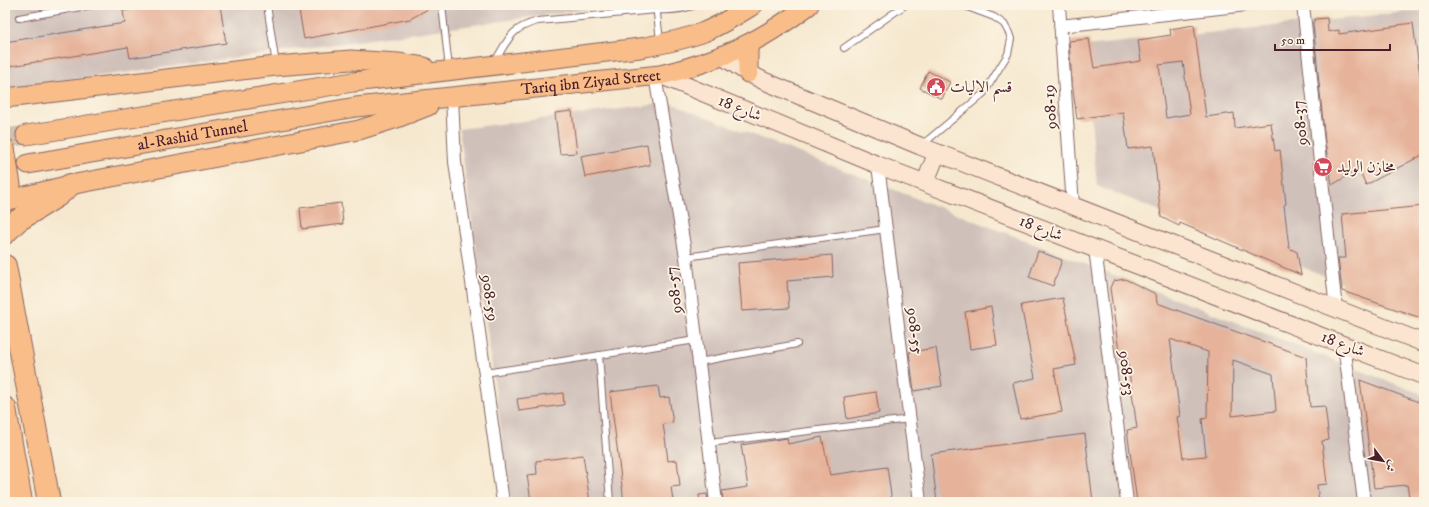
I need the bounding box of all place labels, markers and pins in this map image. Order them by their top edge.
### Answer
public building icon: قسم الاليات [925,76,947,98]
place label: قسم الاليات [950,77,1012,103]
supermarket icon: مخازن الوليد [1312,156,1334,178]
place label: مخازن الوليد [1337,157,1396,177]

